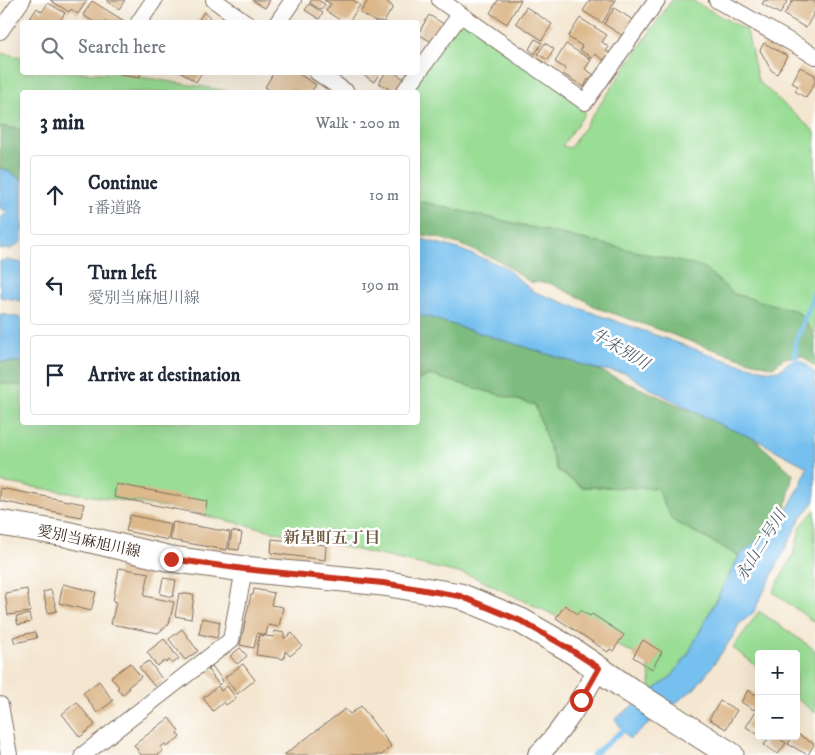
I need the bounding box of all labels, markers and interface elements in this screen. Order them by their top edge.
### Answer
search box [20,20,420,75]
icon: search [38,34,66,62]
text: Search here [78,36,166,59]
text: 3 min [40,110,85,136]
text: Walk · 200 m [316,113,400,133]
text: Continue [88,172,158,195]
icon: ahead [41,181,69,209]
text: 10 m [369,185,399,205]
text: 1番道路 [88,198,142,218]
text: Turn left [88,262,157,285]
icon: left [41,271,69,299]
text: 190 m [361,275,399,295]
text: 愛別当麻旭川線 [88,288,200,308]
water label: 牛朱別川 [588,324,655,375]
icon: arrive [41,361,69,389]
text: Arrive at destination [88,364,240,387]
water label: 永山二号川 [731,505,792,585]
street label: 愛別当麻旭川線 [36,521,142,562]
district label: 新星町五丁目 [283,528,380,548]
route end [160,548,183,571]
map controls [755,650,800,740]
button: + [755,650,800,695]
route start [570,689,593,712]
button: − [755,695,800,740]

